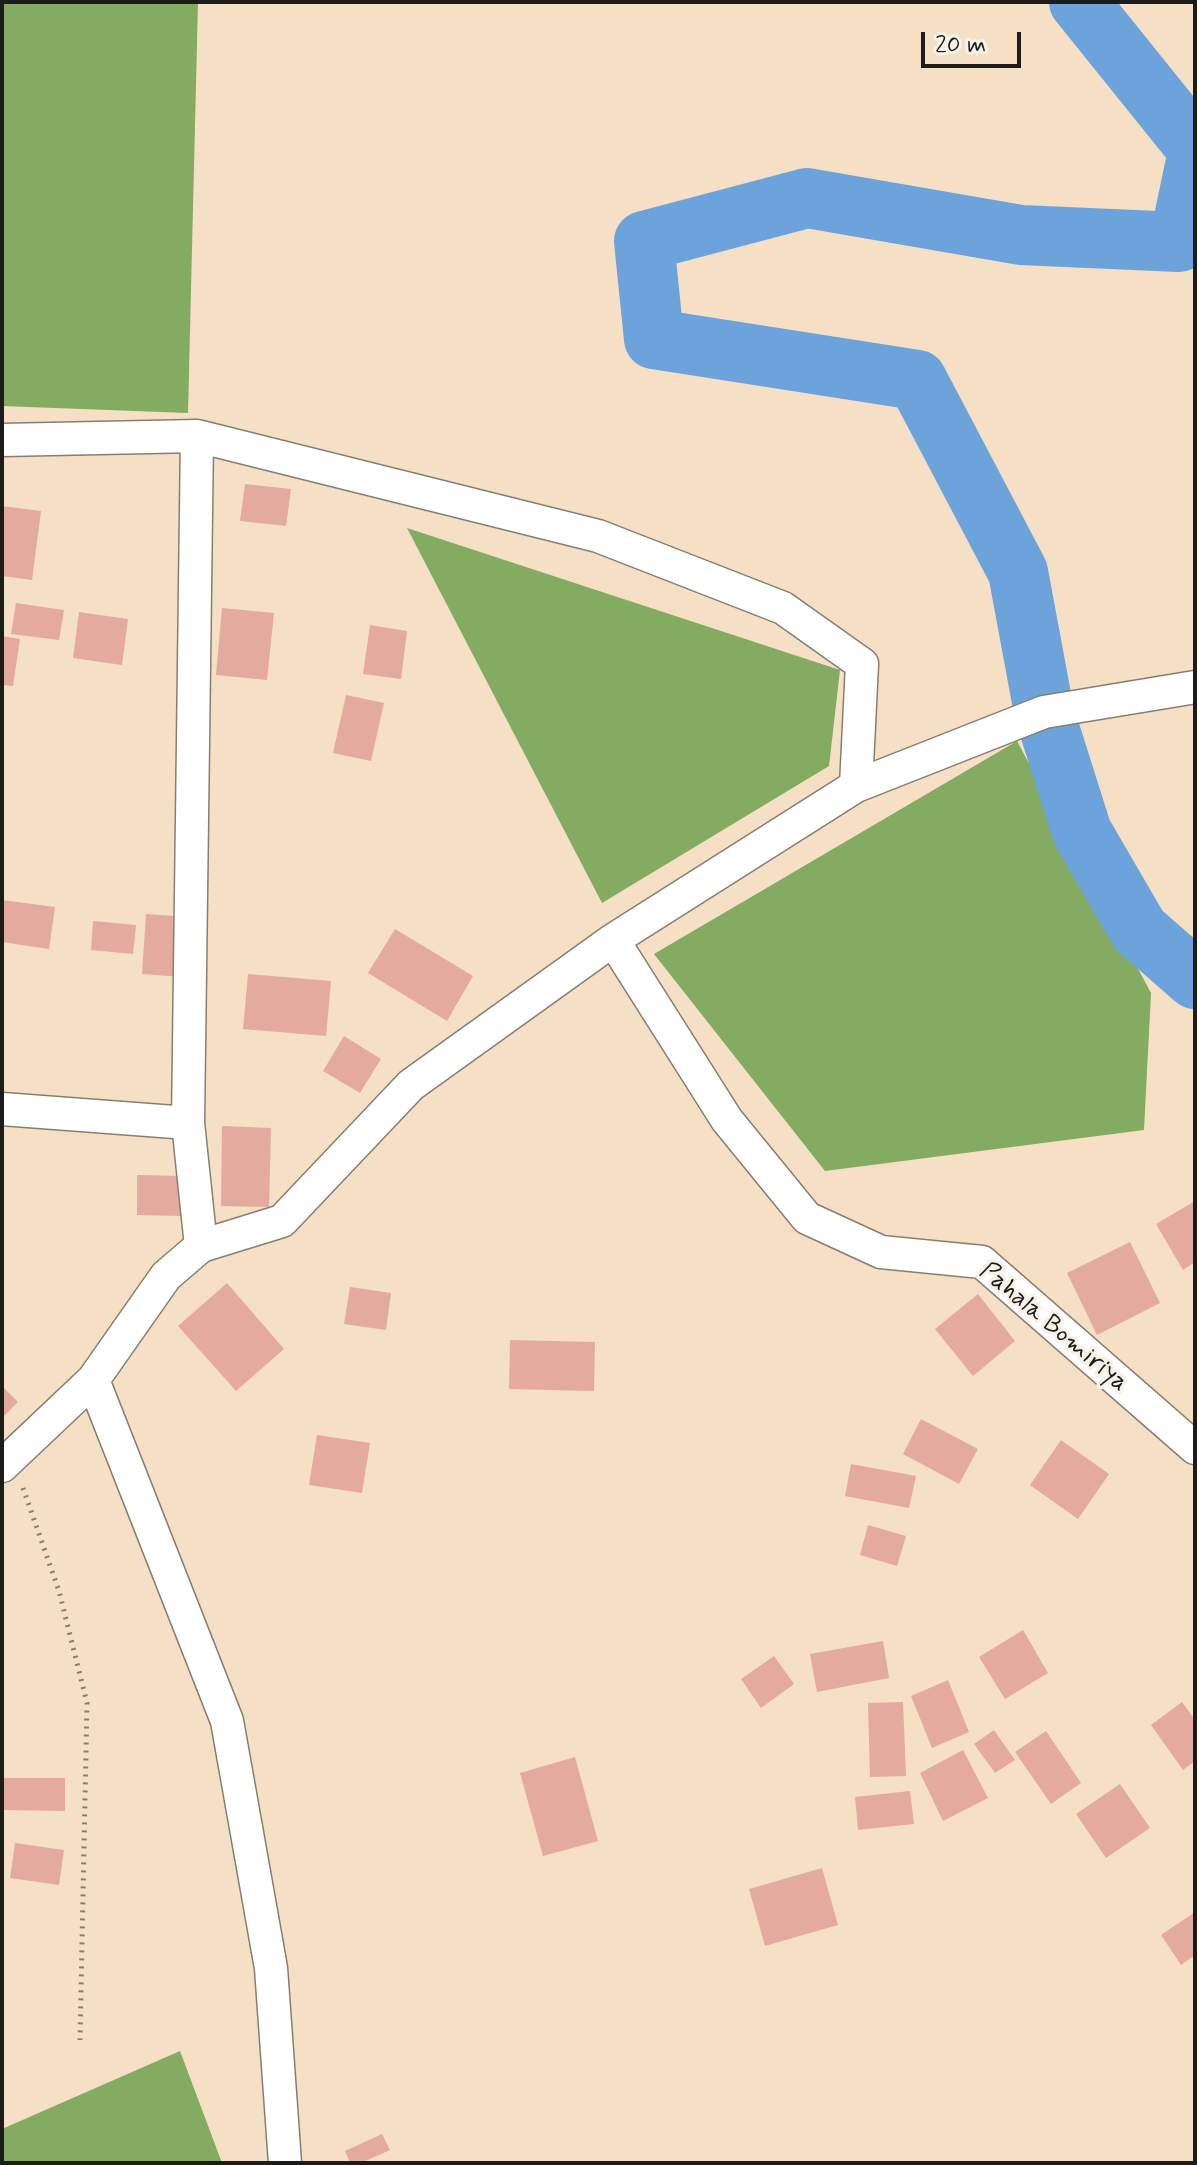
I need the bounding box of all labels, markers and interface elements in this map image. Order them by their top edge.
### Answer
scale bar [925,16,1025,66]
text: 20 m [935,30,986,61]
street label: Pahala Bomiriya [972,1257,1134,1399]

